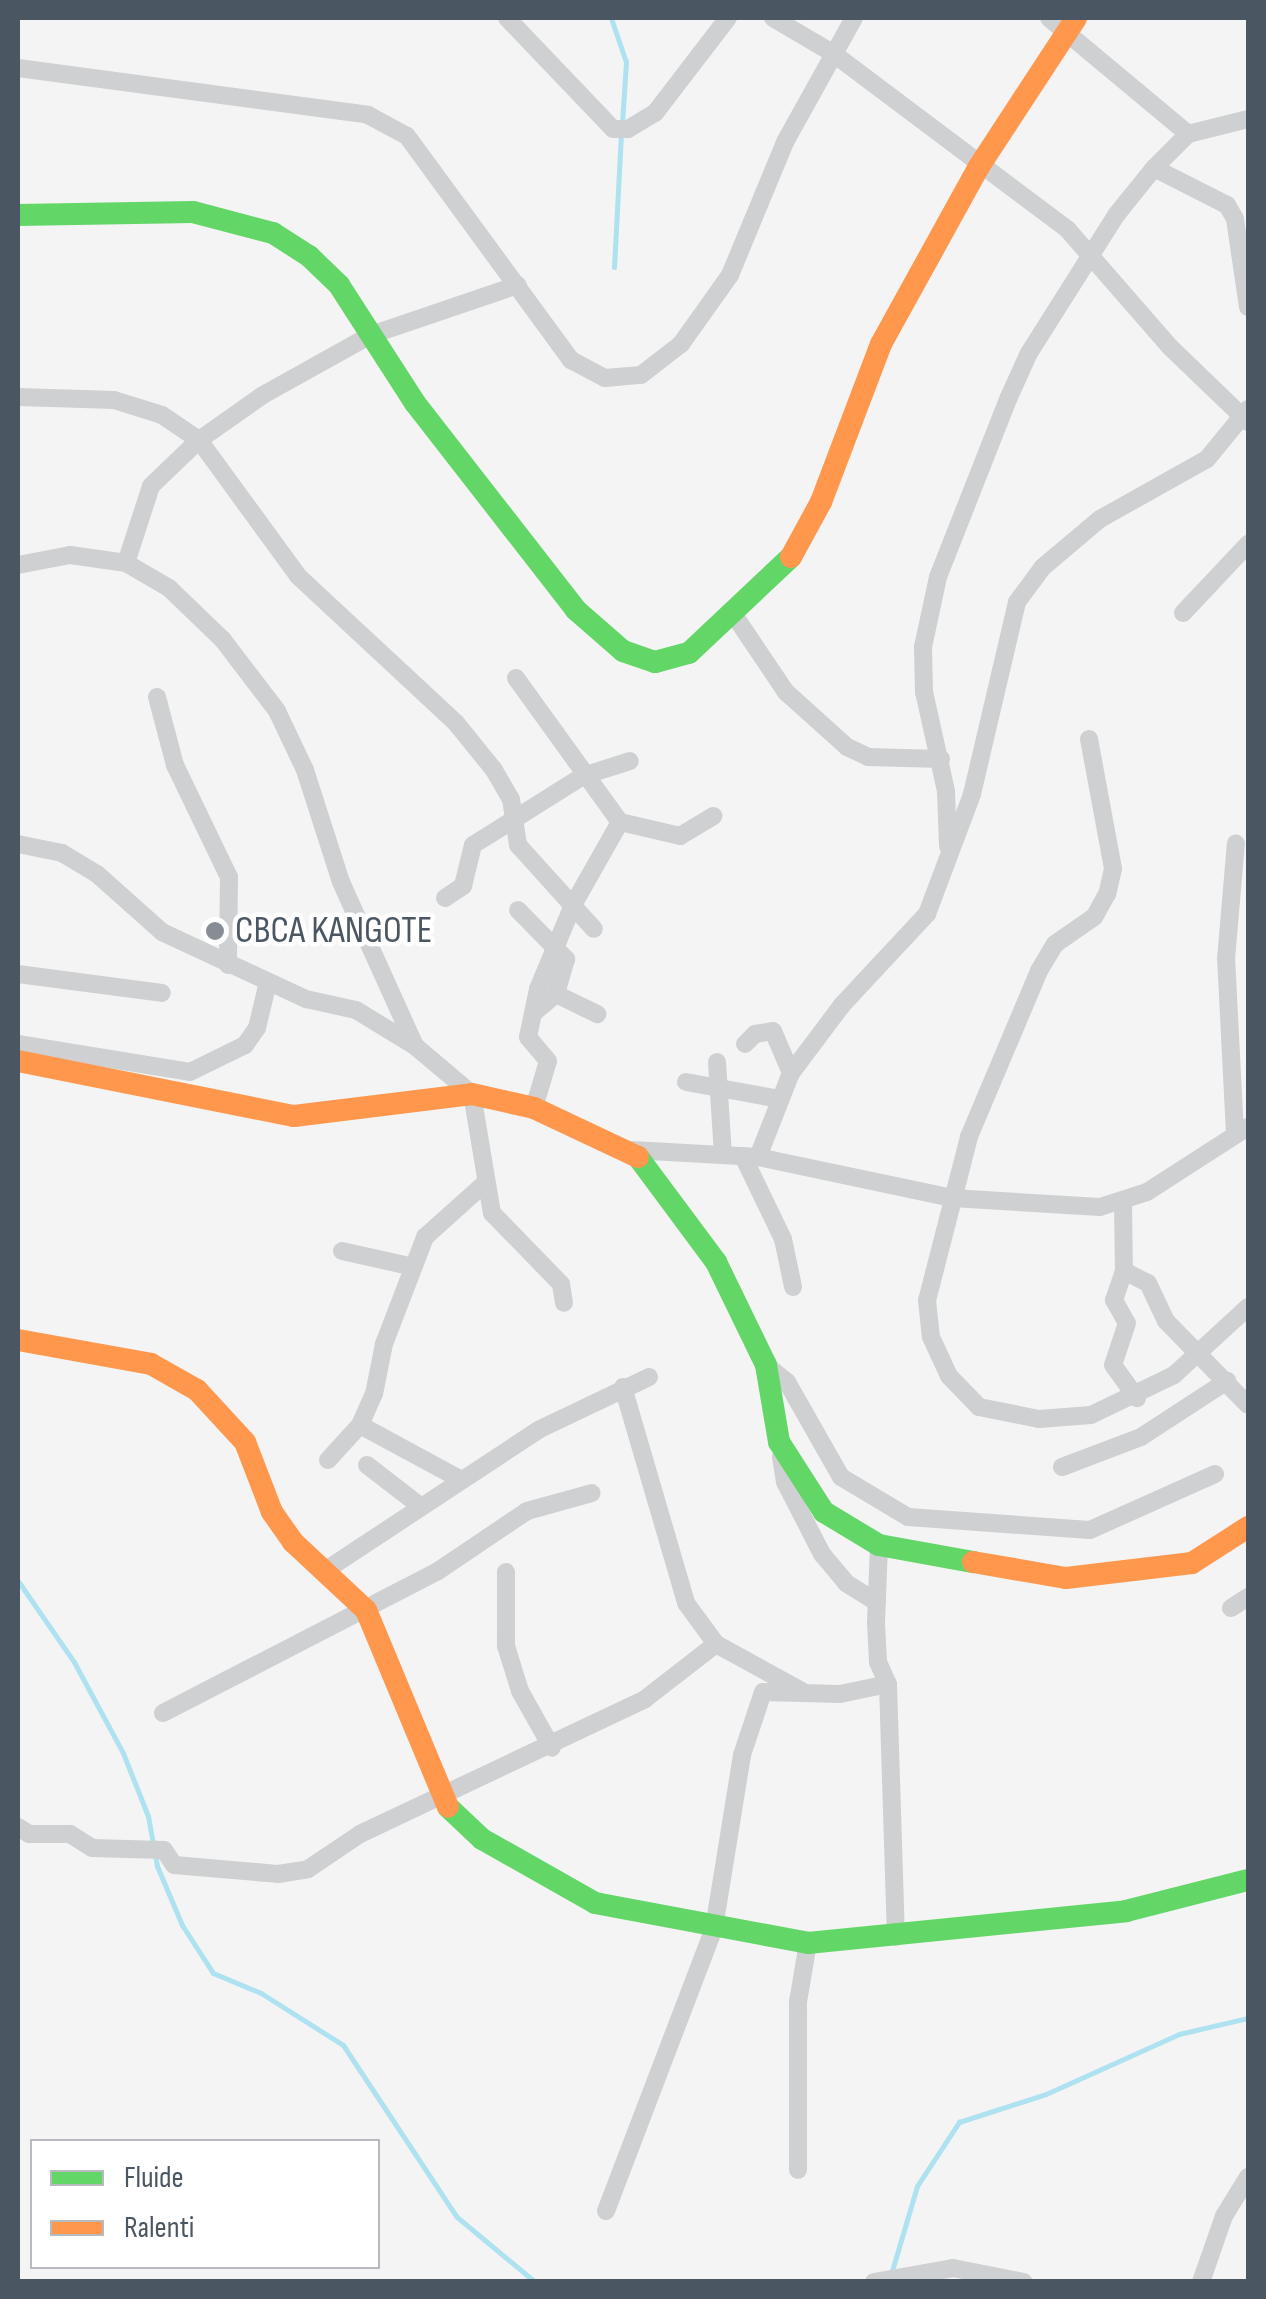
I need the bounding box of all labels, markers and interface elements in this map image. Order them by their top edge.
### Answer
place label: CBCA KANGOTE [235,908,432,954]
marker: CBCA KANGOTE [204,920,226,942]
legend [30,2139,380,2269]
text: Fluide [124,2160,184,2196]
text: Ralenti [124,2210,194,2246]

